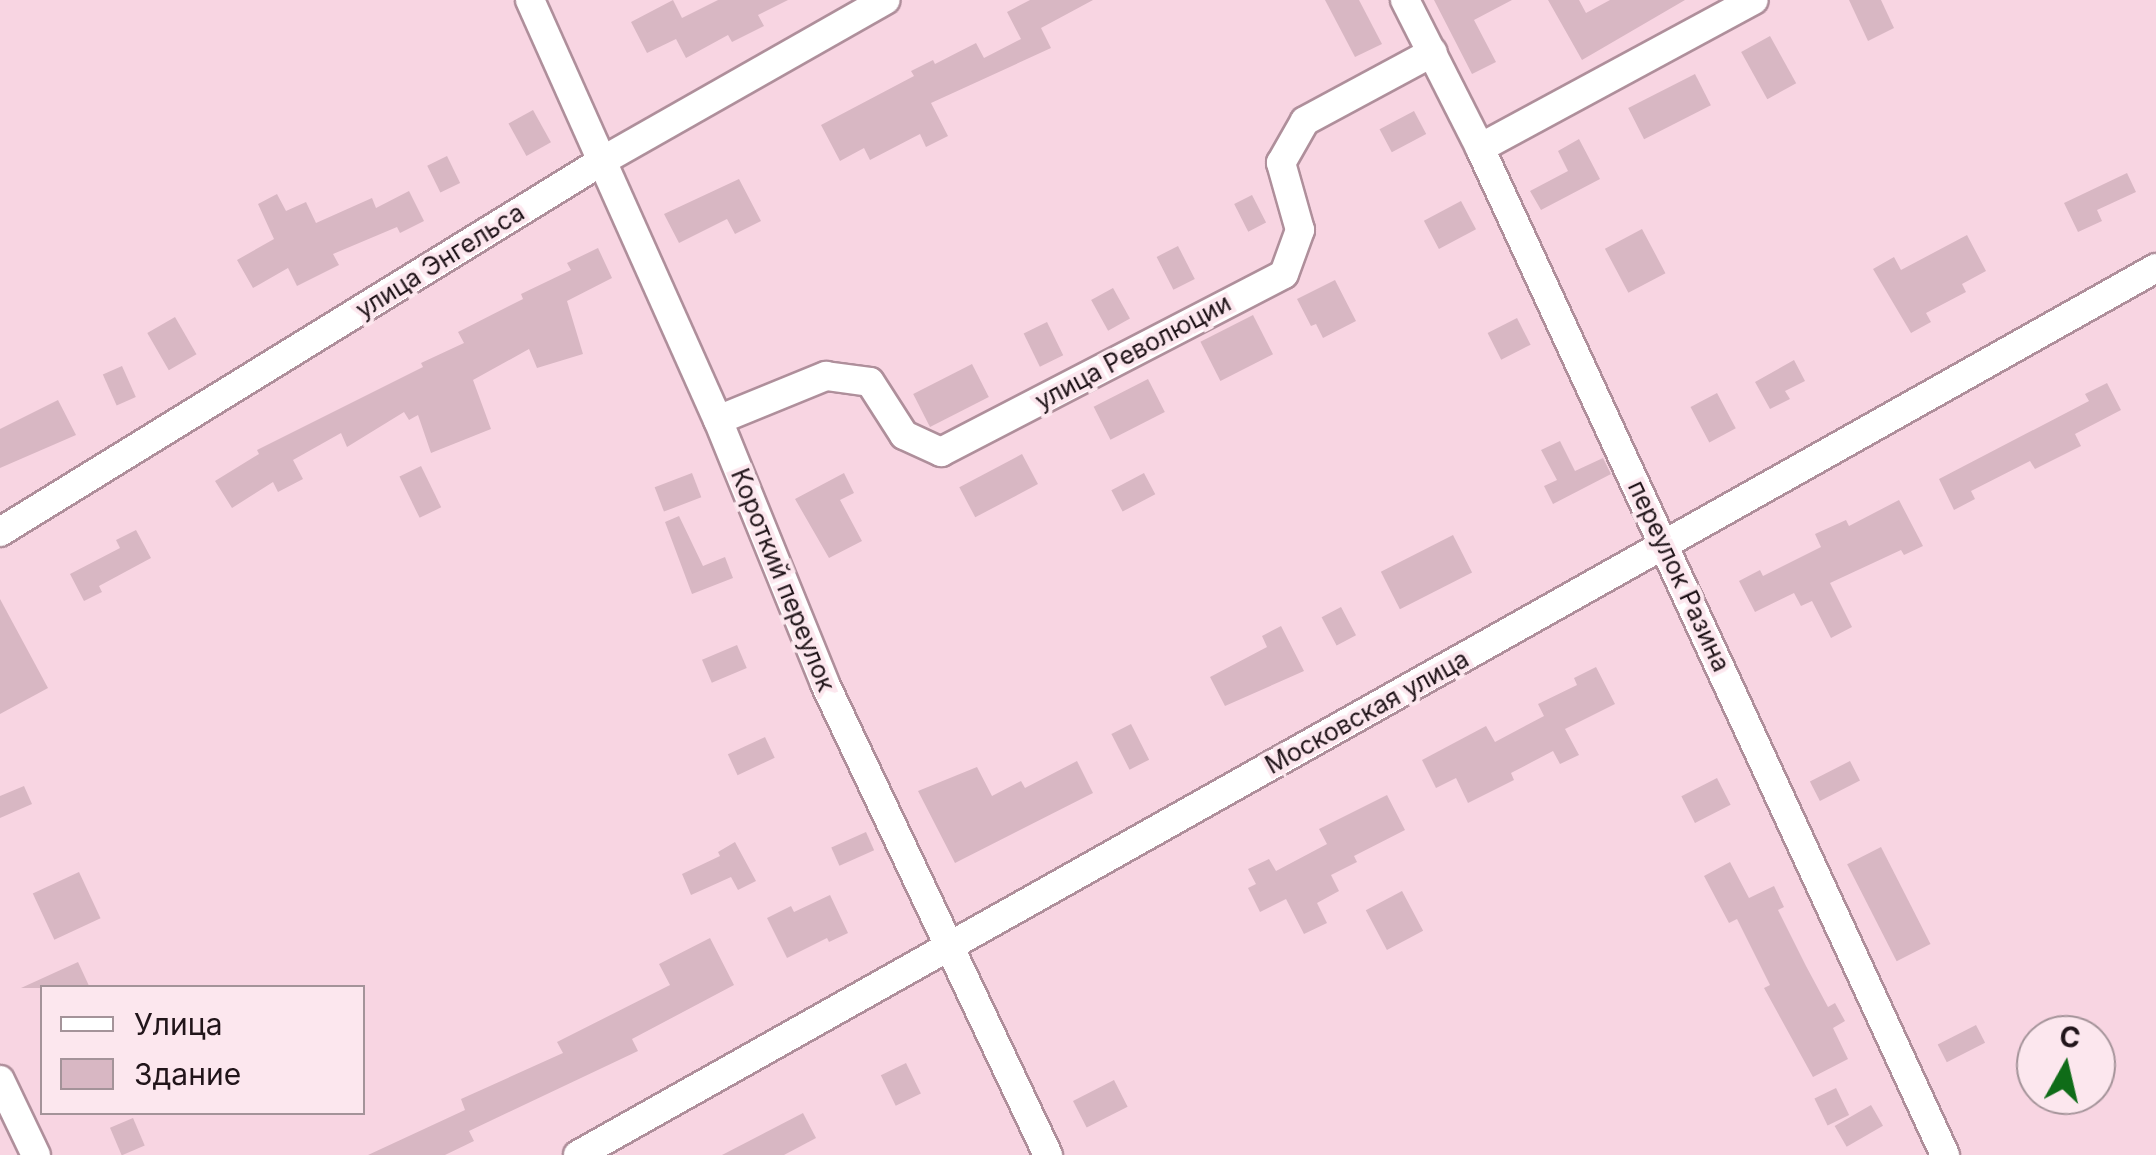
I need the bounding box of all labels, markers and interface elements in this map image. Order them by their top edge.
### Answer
street label: улица Энгельса [350,197,530,325]
street label: улица Революции [1030,288,1236,416]
street label: Короткий переулок [725,464,841,696]
street label: переулок Разина [1622,476,1736,676]
street label: Московская улица [1260,644,1474,780]
legend [40,985,365,1115]
text: Улица [134,1006,223,1042]
north arrow [2016,1015,2116,1115]
text: С [2057,1019,2083,1056]
text: Здание [134,1056,241,1092]

